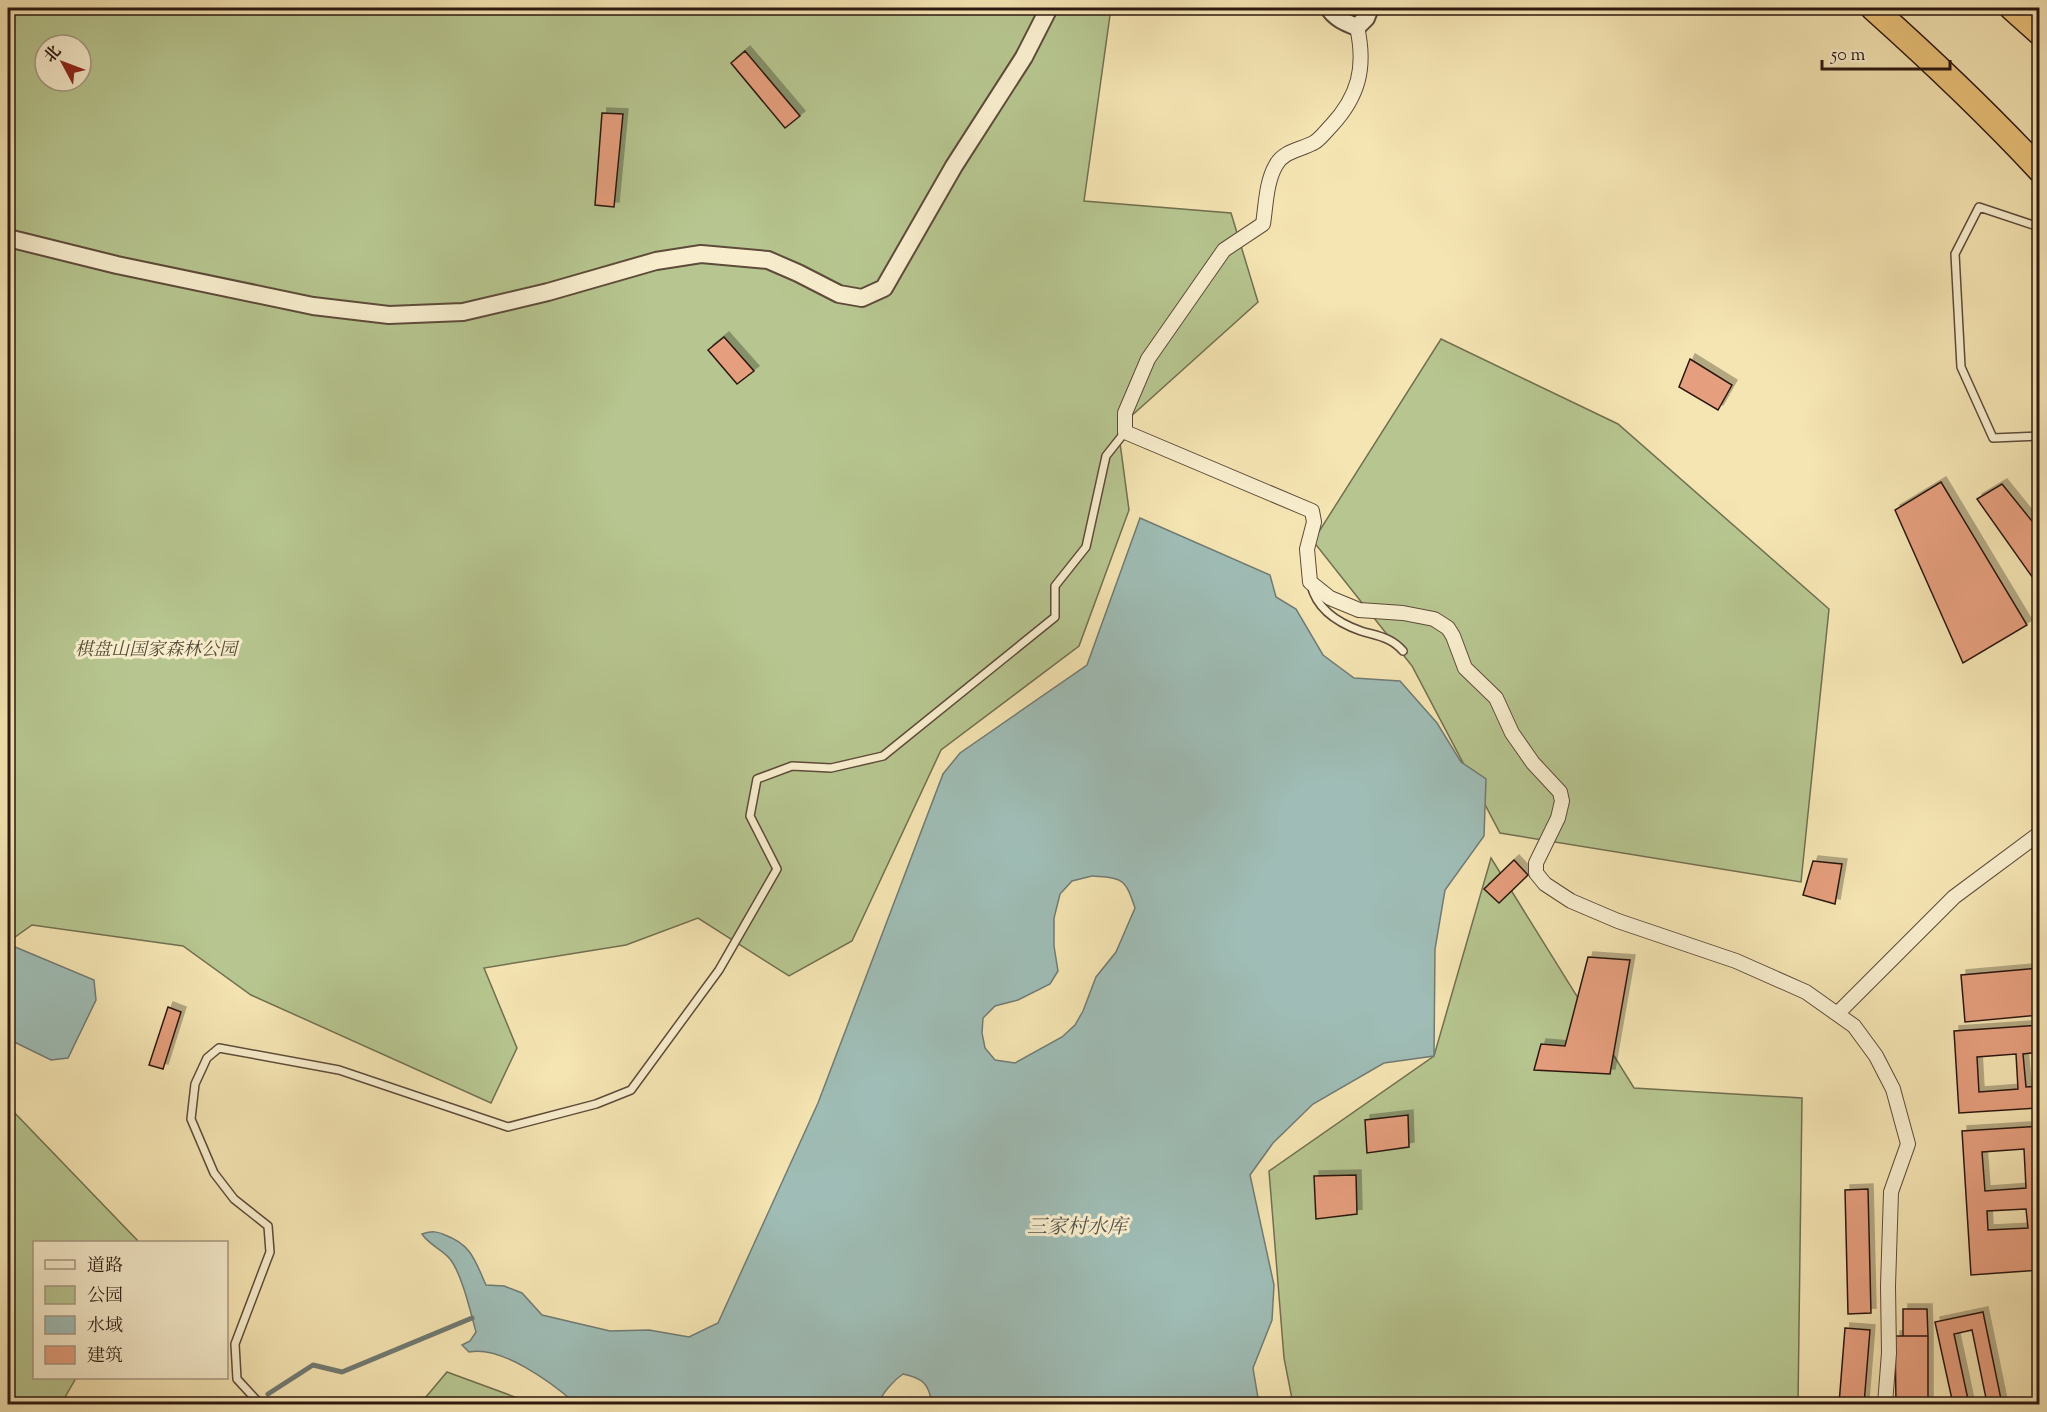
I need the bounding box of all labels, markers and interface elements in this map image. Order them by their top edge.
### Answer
north arrow [33,33,93,93]
scale bar [1822,33,1950,71]
text: 北 [40,41,67,68]
text: 50 m [1830,43,1866,69]
park label: 棋盘山国家森林公园 [75,638,240,664]
water label: 三家村水库 [1027,1214,1130,1243]
legend [33,1241,228,1379]
text: 道路 [87,1254,123,1280]
text: 公园 [87,1284,123,1310]
text: 水域 [87,1314,123,1340]
text: 建筑 [87,1344,123,1370]

